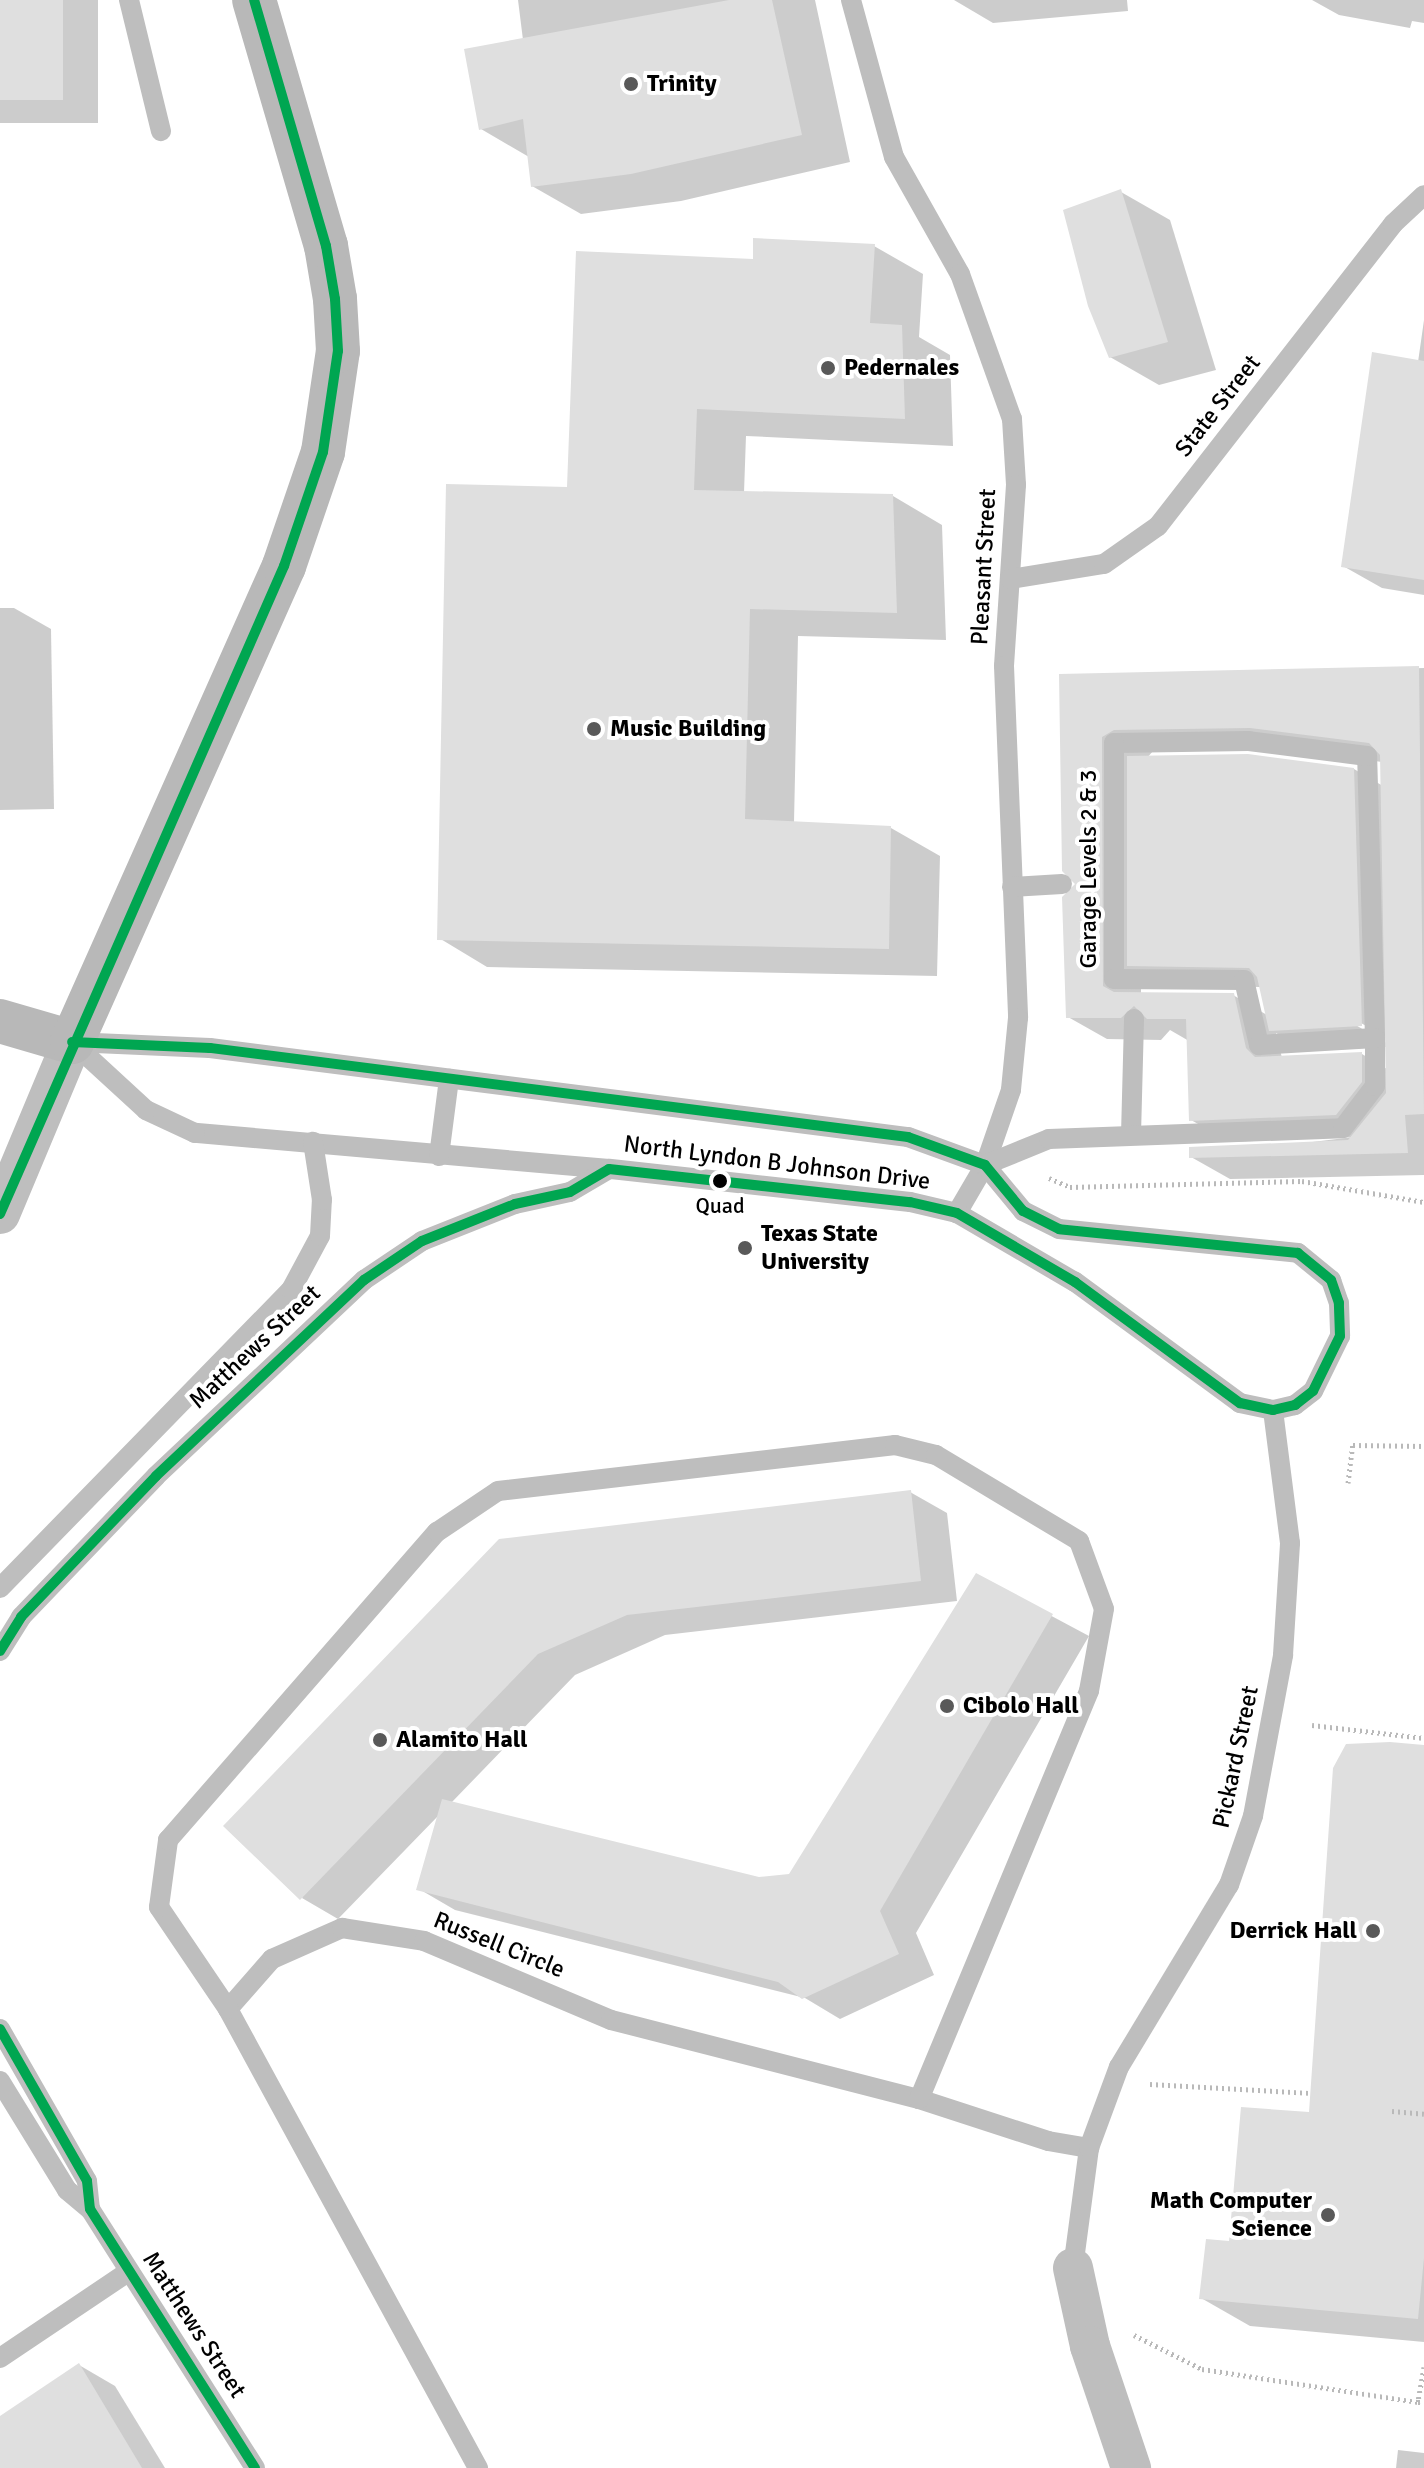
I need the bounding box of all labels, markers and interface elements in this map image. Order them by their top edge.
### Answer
place label: Trinity [647,70,717,98]
marker: Trinity [622,75,640,93]
street label: State Street [1169,349,1267,463]
place label: Pedernales [844,354,959,382]
marker: Pedernales [819,359,837,377]
street label: Pleasant Street [966,488,1002,646]
place label: Music Building [610,715,766,743]
marker: Music Building [585,720,603,738]
street label: Garage Levels 2 & 3 [1075,770,1103,968]
street label: North Lyndon B Johnson Drive [622,1130,932,1196]
marker: Quad [712,1173,728,1189]
place label: Quad [695,1193,745,1219]
place label: Texas State University [761,1220,878,1276]
marker: Texas State University [736,1239,754,1257]
street label: Matthews Street [184,1279,326,1415]
street label: Pickard Street [1207,1683,1265,1831]
place label: Cibolo Hall [963,1692,1079,1720]
marker: Cibolo Hall [938,1697,956,1715]
place label: Alamito Hall [396,1726,528,1754]
marker: Alamito Hall [371,1731,389,1749]
street label: Russell Circle [429,1906,569,1984]
place label: Derrick Hall [1230,1917,1357,1945]
marker: Derrick Hall [1364,1922,1382,1940]
place label: Math Computer Science [1150,2187,1312,2243]
marker: Math Computer Science [1319,2206,1337,2224]
street label: Matthews Street [136,2246,252,2404]

